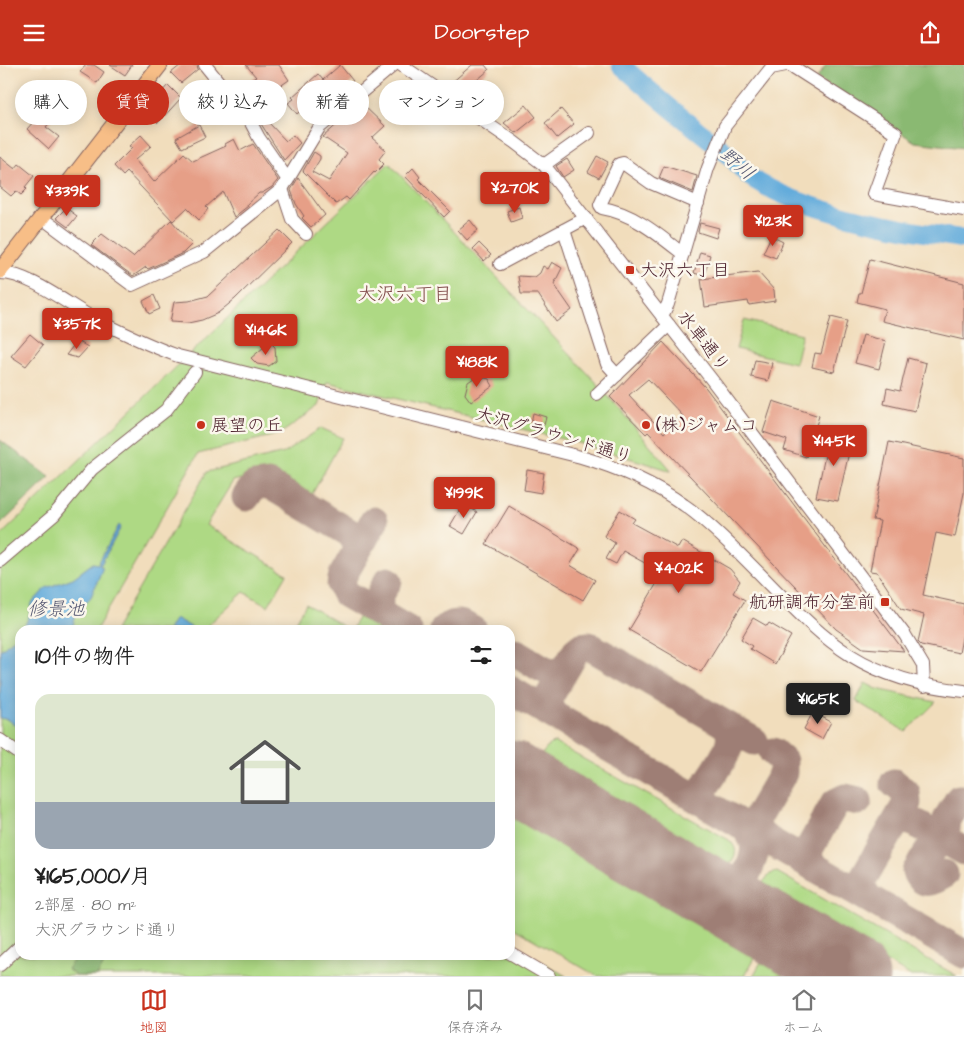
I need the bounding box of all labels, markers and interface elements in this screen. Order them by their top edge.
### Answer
text: Doorstep [434,17,530,48]
icon: menu [20,19,48,47]
icon: share [916,19,944,47]
chip: 購入 [15,80,87,125]
chip: 賃貸 [97,80,169,125]
chip: 絞り込み [179,80,287,125]
chip: 新着 [297,80,369,125]
chip: マンション [379,80,504,125]
water label: 野川 [714,141,760,187]
pin: ¥270K [480,171,550,214]
pin: ¥339K [32,175,102,217]
text: ¥270K [491,177,539,199]
text: ¥339K [45,180,89,202]
pin: ¥123K [738,205,808,247]
text: ¥123K [754,210,792,232]
place label: 大沢六丁目 [640,258,730,283]
marker: 大沢六丁目 [624,264,636,276]
district label: 大沢六丁目 [357,281,453,308]
street label: 水車通り [672,305,736,377]
pin: ¥357K [42,307,112,350]
text: ¥357K [53,313,101,335]
pin: ¥146K [231,313,301,356]
text: ¥146K [245,319,287,341]
pin: ¥188K [442,345,512,388]
text: ¥188K [456,351,498,373]
street label: 大沢グラウンド通り [473,401,635,470]
place label: 展望の丘 [211,413,283,438]
place label: (株)ジャムコ [656,413,758,438]
marker: 展望の丘 [195,419,207,431]
marker: (株)ジャムコ [640,419,652,431]
pin: ¥145K [799,425,869,467]
text: ¥145K [813,430,855,452]
pin: ¥199K [429,477,499,519]
text: ¥199K [445,482,483,504]
pin: ¥402K [644,551,714,594]
text: ¥402K [655,557,703,579]
place label: 航研調布分室前 [749,590,875,615]
water label: 修景池 [27,596,85,623]
marker: 航研調布分室前 [879,596,891,608]
icon: filters [467,641,495,669]
text: 10件の物件 [35,642,135,671]
pin: ¥165K [783,683,853,725]
text: ¥165K [797,688,839,710]
icon: home [220,727,310,817]
text: ¥165,000/月 [35,862,151,891]
text: 2部屋 · 80 m² [35,894,137,916]
text: 大沢グラウンド通り [35,919,179,941]
tab: 地図 [140,986,168,1038]
tab: 保存済み [447,986,503,1038]
tab: ホーム [783,986,824,1038]

